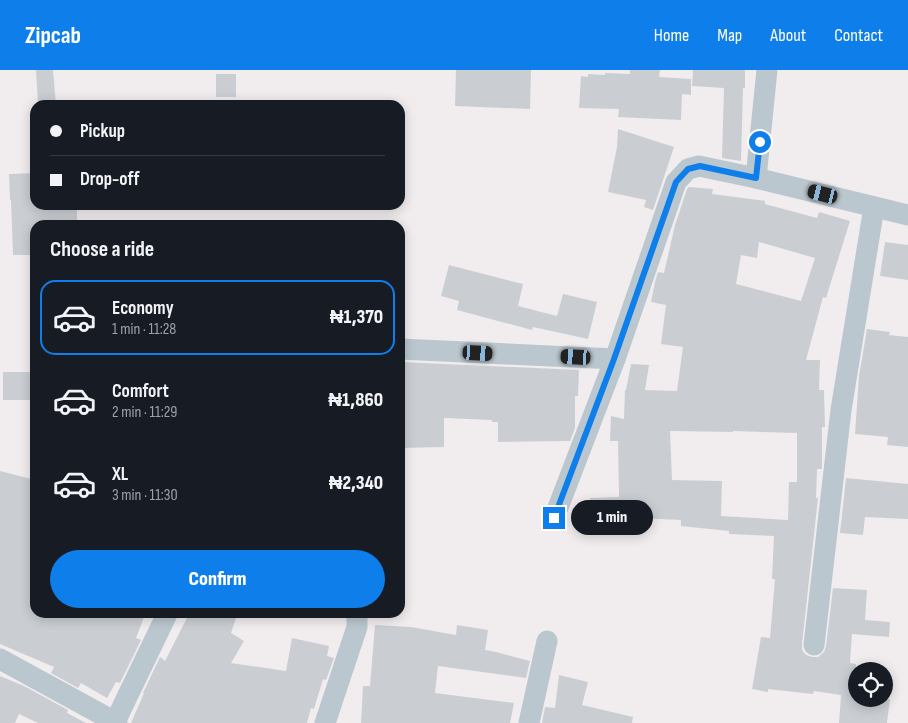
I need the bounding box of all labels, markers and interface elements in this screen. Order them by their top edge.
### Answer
text: Zipcab [25,21,81,50]
text: Home [654,25,689,46]
text: Map [717,25,742,46]
text: About [770,25,806,46]
text: Contact [834,25,883,46]
text: Pickup [80,120,125,143]
route start [749,131,771,153]
text: Drop-off [80,168,140,191]
car [806,183,839,205]
text: Choose a ride [50,236,154,263]
icon: car [52,295,97,340]
text: Economy [112,297,174,320]
text: ₦1,370 [330,306,383,329]
text: 1 min · 11:28 [112,320,176,339]
car [462,345,493,361]
car [560,349,591,365]
icon: car [52,378,97,423]
text: Comfort [112,380,169,403]
text: ₦1,860 [328,389,383,412]
text: 2 min · 11:29 [112,403,177,422]
icon: car [52,461,97,506]
text: XL [112,463,128,486]
text: ₦2,340 [329,472,383,495]
text: 3 min · 11:30 [112,486,178,505]
callout: 1 min [572,500,654,536]
route end [543,507,565,529]
text: 1 min [597,508,627,527]
button: Confirm [50,550,385,608]
map controls [848,662,893,707]
button: locate [848,662,893,707]

